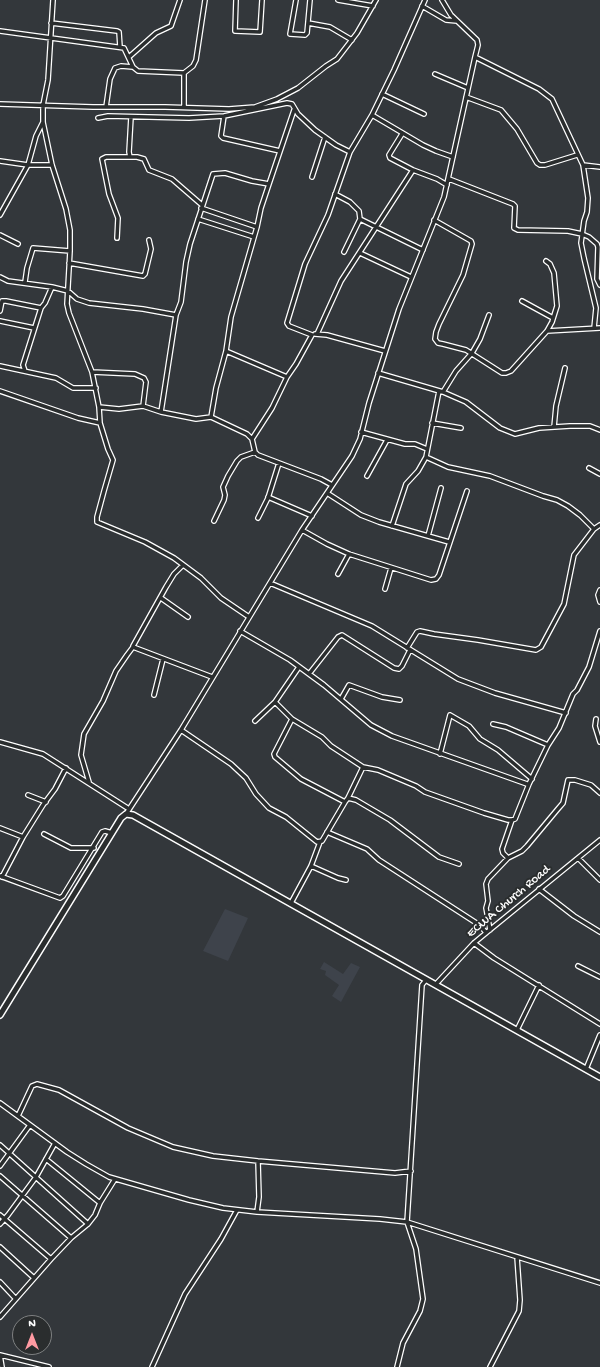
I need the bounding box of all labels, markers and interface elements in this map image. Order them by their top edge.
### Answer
street label: ECWA Church Road [464,862,554,942]
north arrow [12,1315,52,1355]
text: N [28,1318,36,1330]

